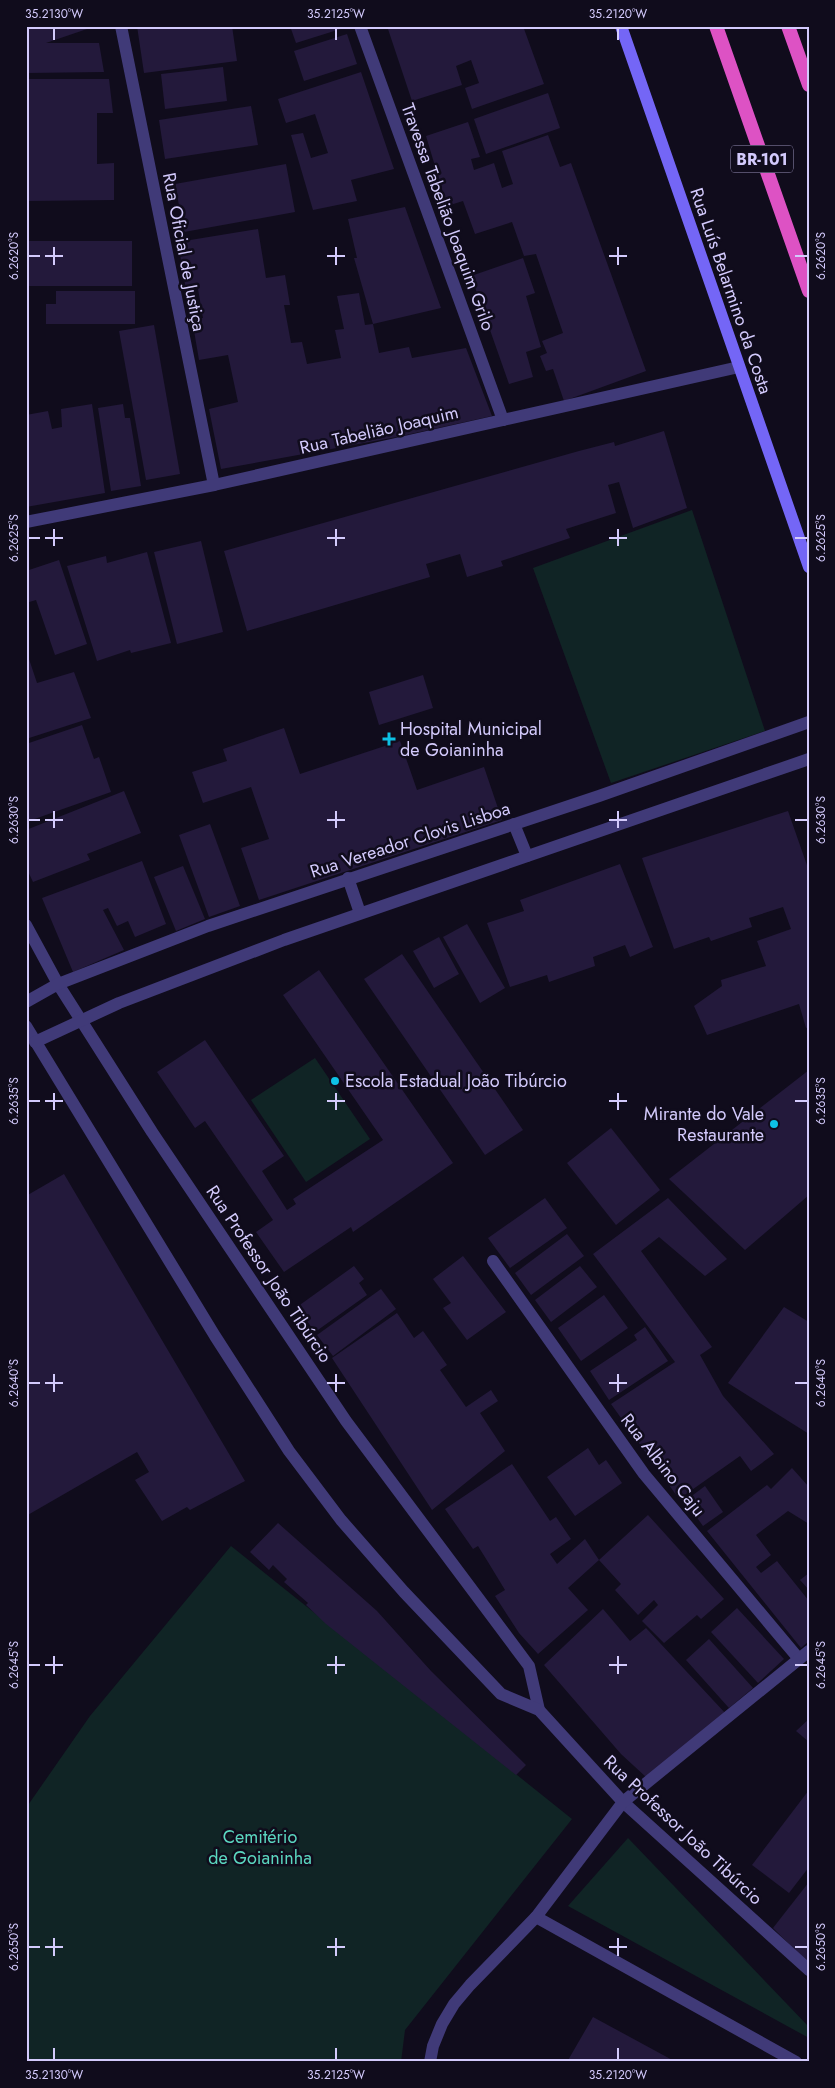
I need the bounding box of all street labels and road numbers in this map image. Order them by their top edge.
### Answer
street label: Travessa Tabelião Joaquim Grilo [395,100,501,334]
road number: BR-101 [731,146,793,172]
street label: Rua Oficial de Justiça [156,170,212,334]
street label: Rua Luís Belarmino da Costa [683,184,779,398]
street label: Rua Tabelião Joaquim [297,399,461,461]
street label: Rua Vereador Clovis Lisboa [307,795,513,885]
street label: Rua Professor João Tibúrcio [200,1180,338,1368]
street label: Rua Albino Caju [615,1408,711,1522]
street label: Rua Professor João Tibúrcio [598,1749,768,1911]

